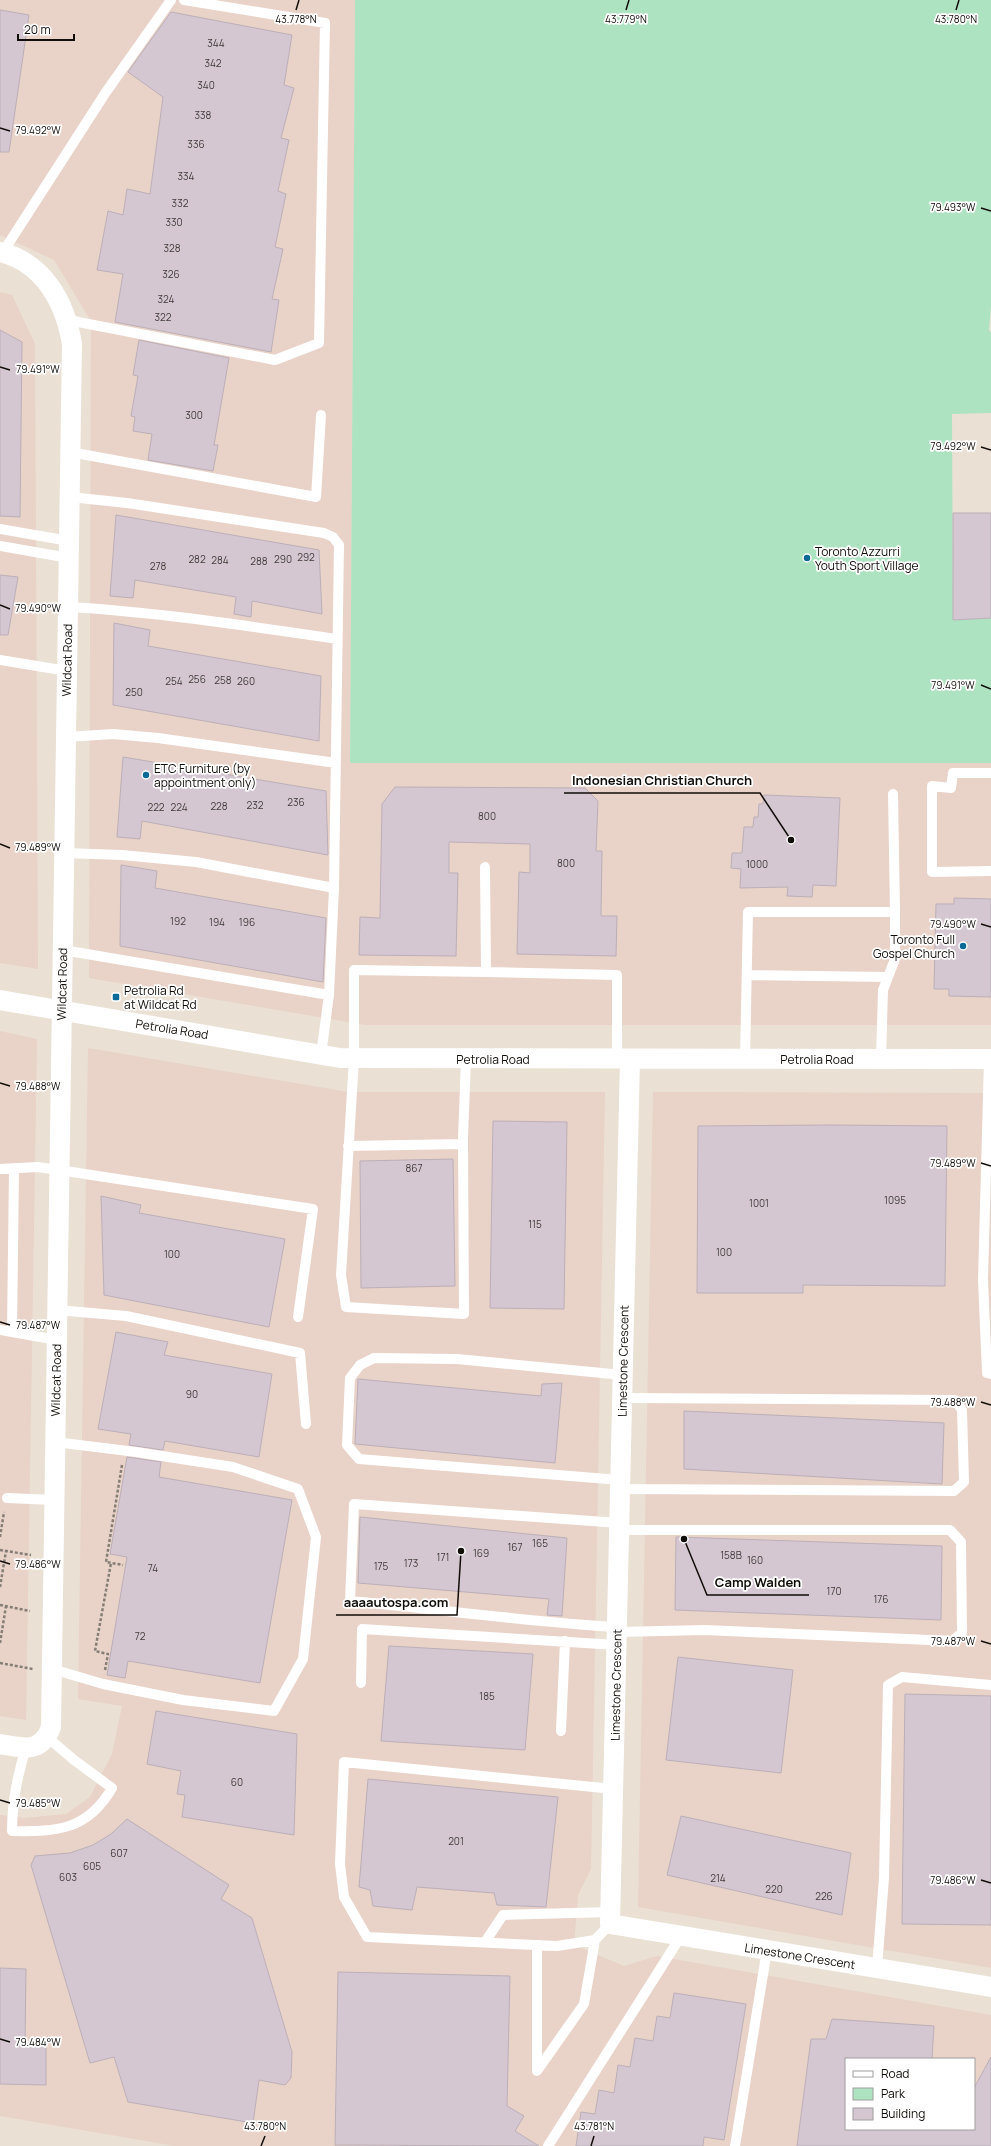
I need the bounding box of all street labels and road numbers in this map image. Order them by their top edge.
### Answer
street label: Wildcat Road [58,624,76,696]
street label: Wildcat Road [53,948,71,1020]
street label: Petrolia Road [134,1015,210,1043]
street label: Petrolia Road [456,1051,530,1068]
street label: Petrolia Road [780,1051,854,1068]
street label: Limestone Crescent [614,1305,632,1417]
street label: Wildcat Road [47,1344,65,1416]
street label: Limestone Crescent [607,1629,625,1741]
street label: Limestone Crescent [743,1939,857,1973]

